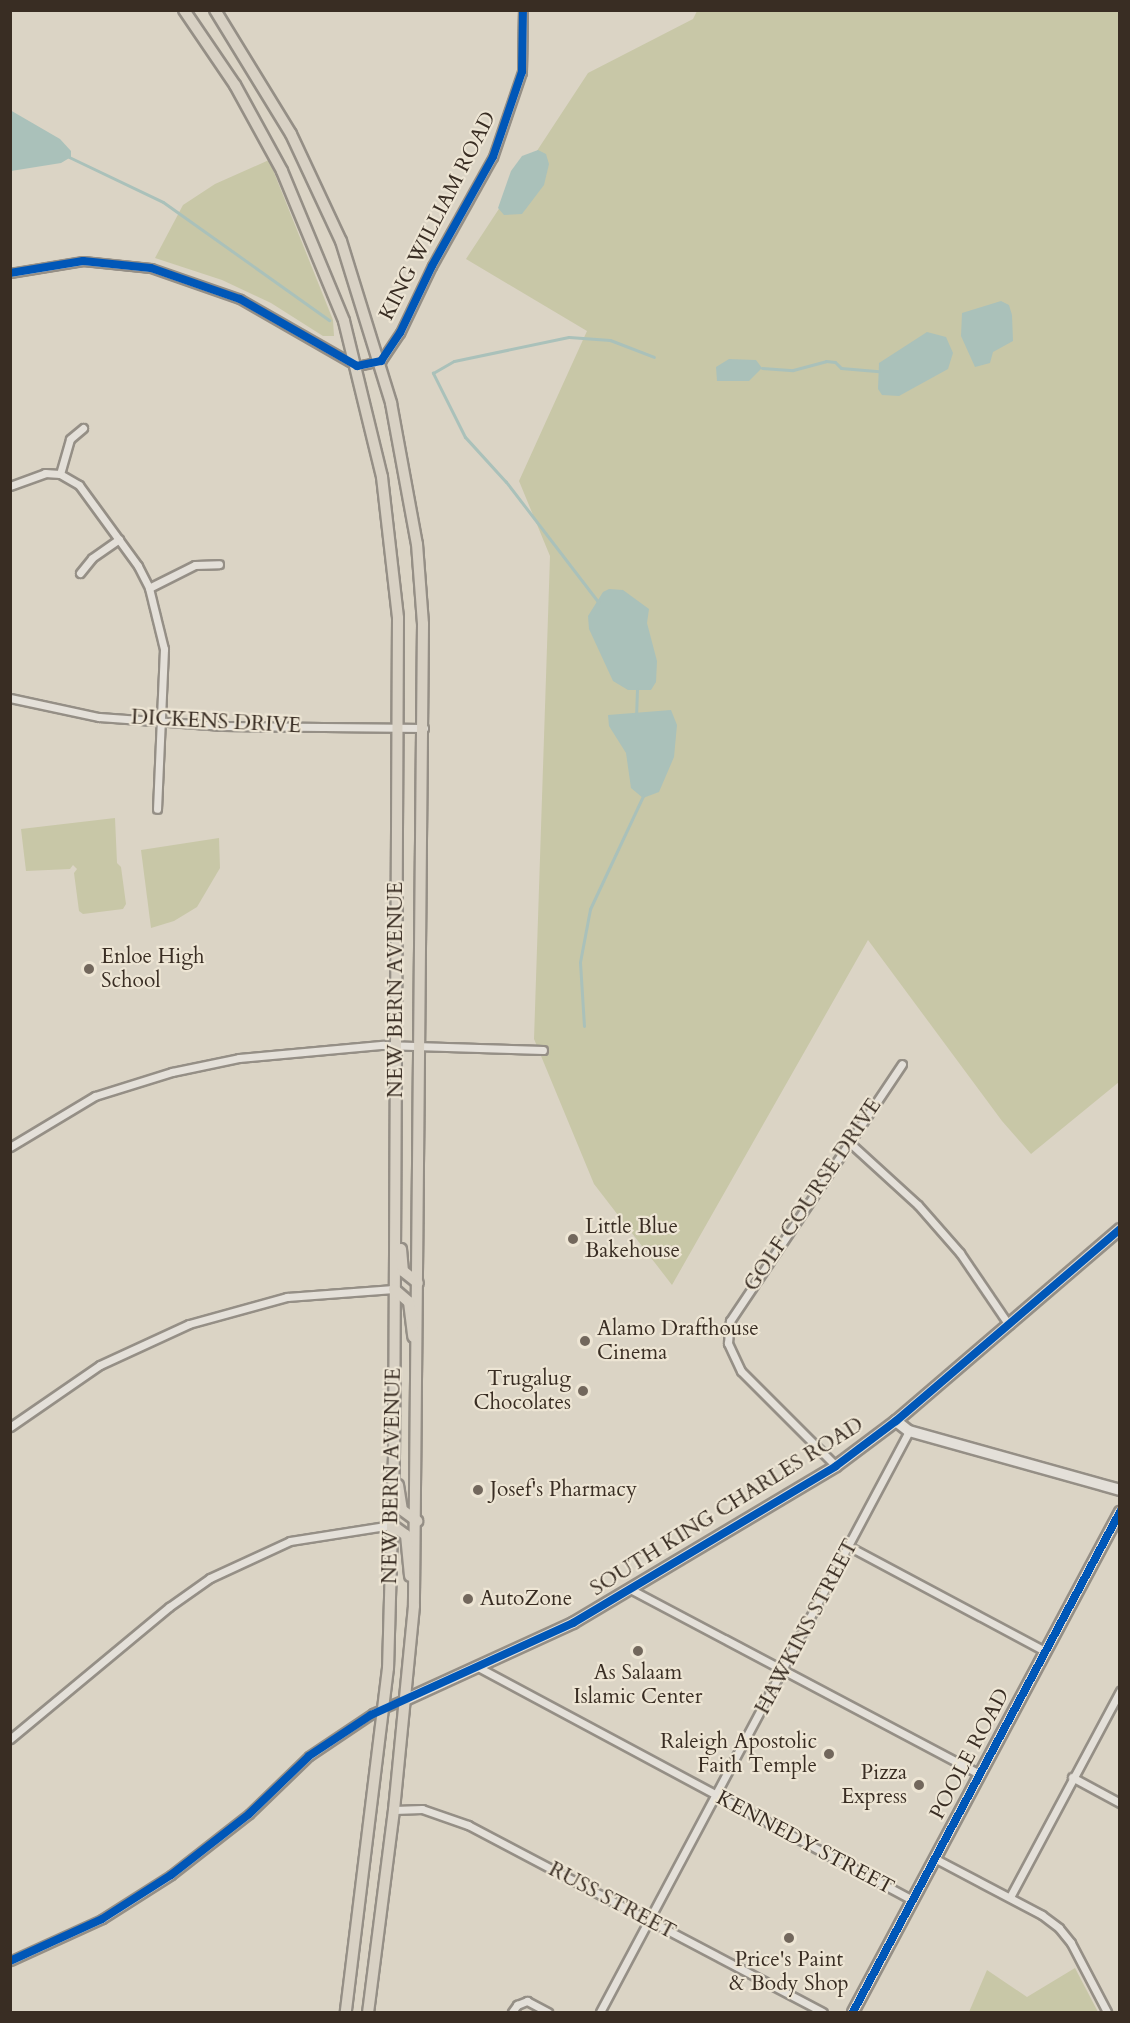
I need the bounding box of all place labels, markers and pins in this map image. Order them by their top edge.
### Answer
place label: Enloe High School [101,944,205,994]
marker: Enloe High School [82,962,96,976]
place label: Little Blue Bakehouse [585,1214,680,1264]
marker: Little Blue Bakehouse [566,1232,580,1246]
place label: Alamo Drafthouse Cinema [597,1316,759,1366]
marker: Alamo Drafthouse Cinema [578,1334,592,1348]
place label: Trugalug Chocolates [474,1366,571,1416]
marker: Trugalug Chocolates [576,1384,590,1398]
place label: Josef's Pharmacy [490,1477,637,1503]
marker: Josef's Pharmacy [471,1483,485,1497]
place label: AutoZone [480,1586,572,1612]
marker: AutoZone [461,1592,475,1606]
marker: As Salaam Islamic Center [631,1644,645,1658]
place label: As Salaam Islamic Center [574,1660,702,1710]
place label: Raleigh Apostolic Faith Temple [660,1729,817,1779]
marker: Raleigh Apostolic Faith Temple [822,1747,836,1761]
place label: Pizza Express [841,1760,907,1810]
marker: Pizza Express [912,1778,926,1792]
marker: Price's Paint & Body Shop [782,1931,796,1945]
place label: Price's Paint & Body Shop [729,1947,849,1997]

